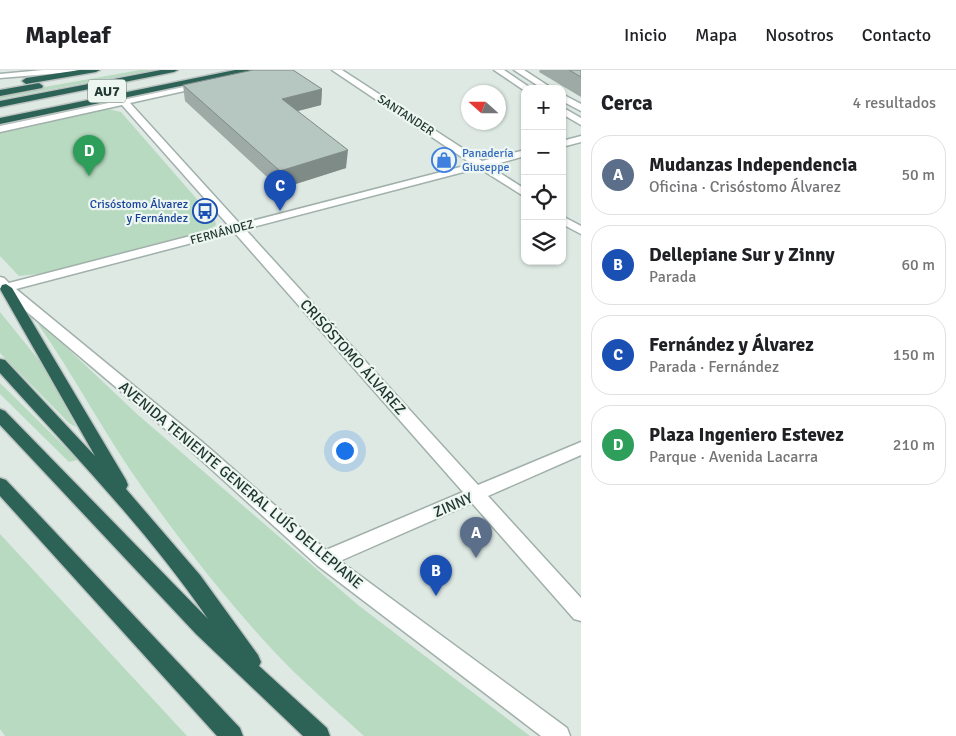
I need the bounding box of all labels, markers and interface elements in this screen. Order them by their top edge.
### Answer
text: Mapleaf [25,20,110,50]
text: Inicio [624,24,667,46]
text: Mapa [695,24,737,46]
text: Nosotros [765,24,834,46]
text: Contacto [862,24,931,46]
road number: AU7 [88,80,126,102]
north arrow [461,85,506,130]
map controls [521,85,566,265]
button: + [521,85,566,130]
text: Cerca [601,90,653,116]
street label: SANTANDER [375,92,437,139]
text: 4 resultados [853,93,936,113]
button: − [521,130,566,175]
pin: D [73,135,105,176]
place label: Panadería Giuseppe [462,146,514,175]
shop icon: Panadería Giuseppe [431,147,457,173]
text: Mudanzas Independencia [649,153,857,177]
text: A [613,165,623,185]
text: 50 m [901,165,935,185]
pin: C [264,170,296,211]
button: locate [521,175,566,220]
text: Oficina · Crisóstomo Álvarez [649,177,841,197]
place label: Crisóstomo Álvarez y Fernández [90,197,188,226]
bus stop icon: Crisóstomo Álvarez y Fernández [192,198,218,224]
street label: FERNÁNDEZ [189,217,256,248]
button: layers [521,220,566,265]
text: Dellepiane Sur y Zinny [649,243,835,267]
text: B [613,255,623,275]
text: 60 m [901,255,935,275]
text: Parada [649,267,696,287]
street label: CRISÓSTOMO ÁLVAREZ [296,295,410,418]
text: Fernández y Álvarez [649,333,814,357]
text: C [613,345,623,365]
text: 150 m [893,345,935,365]
text: Parada · Fernández [649,357,779,377]
street label: AVENIDA TENIENTE GENERAL LUÍS DELLEPIANE [115,377,367,592]
text: Plaza Ingeniero Estevez [649,423,844,447]
text: D [613,435,623,455]
text: 210 m [893,435,935,455]
your location [332,438,358,464]
text: Parque · Avenida Lacarra [649,447,818,467]
street label: ZINNY [431,489,476,521]
pin: A [460,517,492,558]
pin: B [420,555,452,596]

